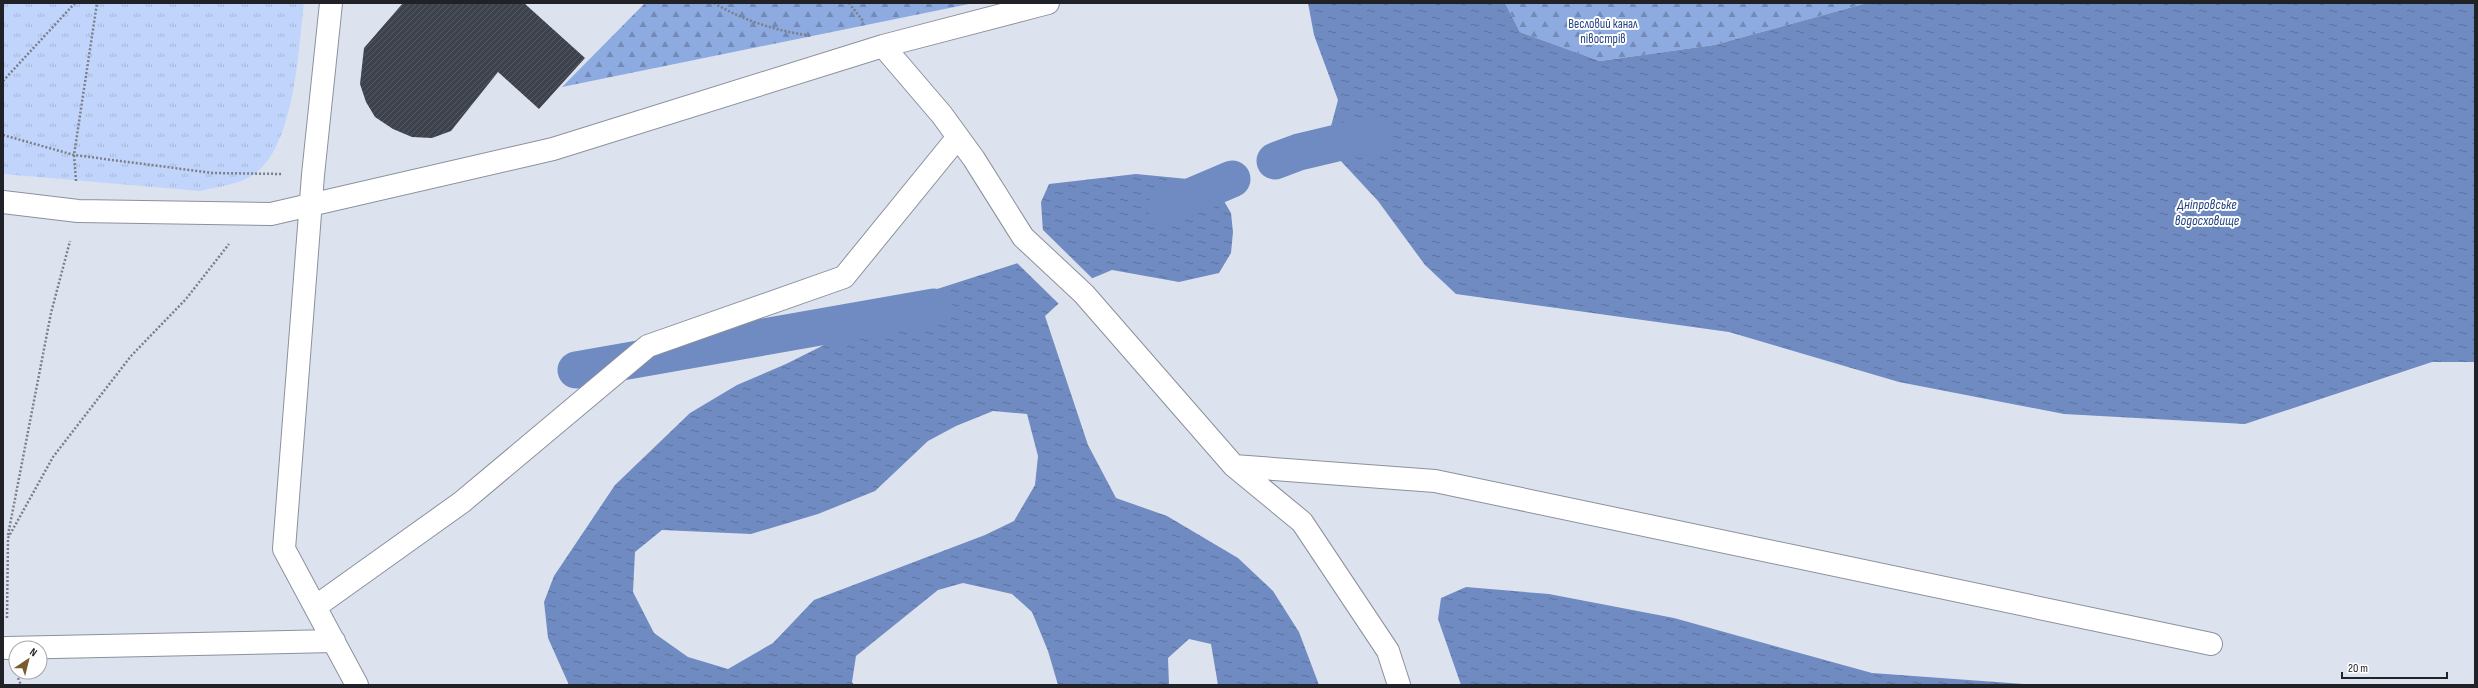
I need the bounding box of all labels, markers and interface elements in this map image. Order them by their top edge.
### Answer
park label: Весловий канал півострів [1568,16,1638,47]
water label: Дніпровське водосховище [2175,196,2240,229]
north arrow [8,640,48,680]
text: N [27,645,40,659]
scale bar [2342,654,2447,680]
text: 20 m [2348,661,2368,676]

